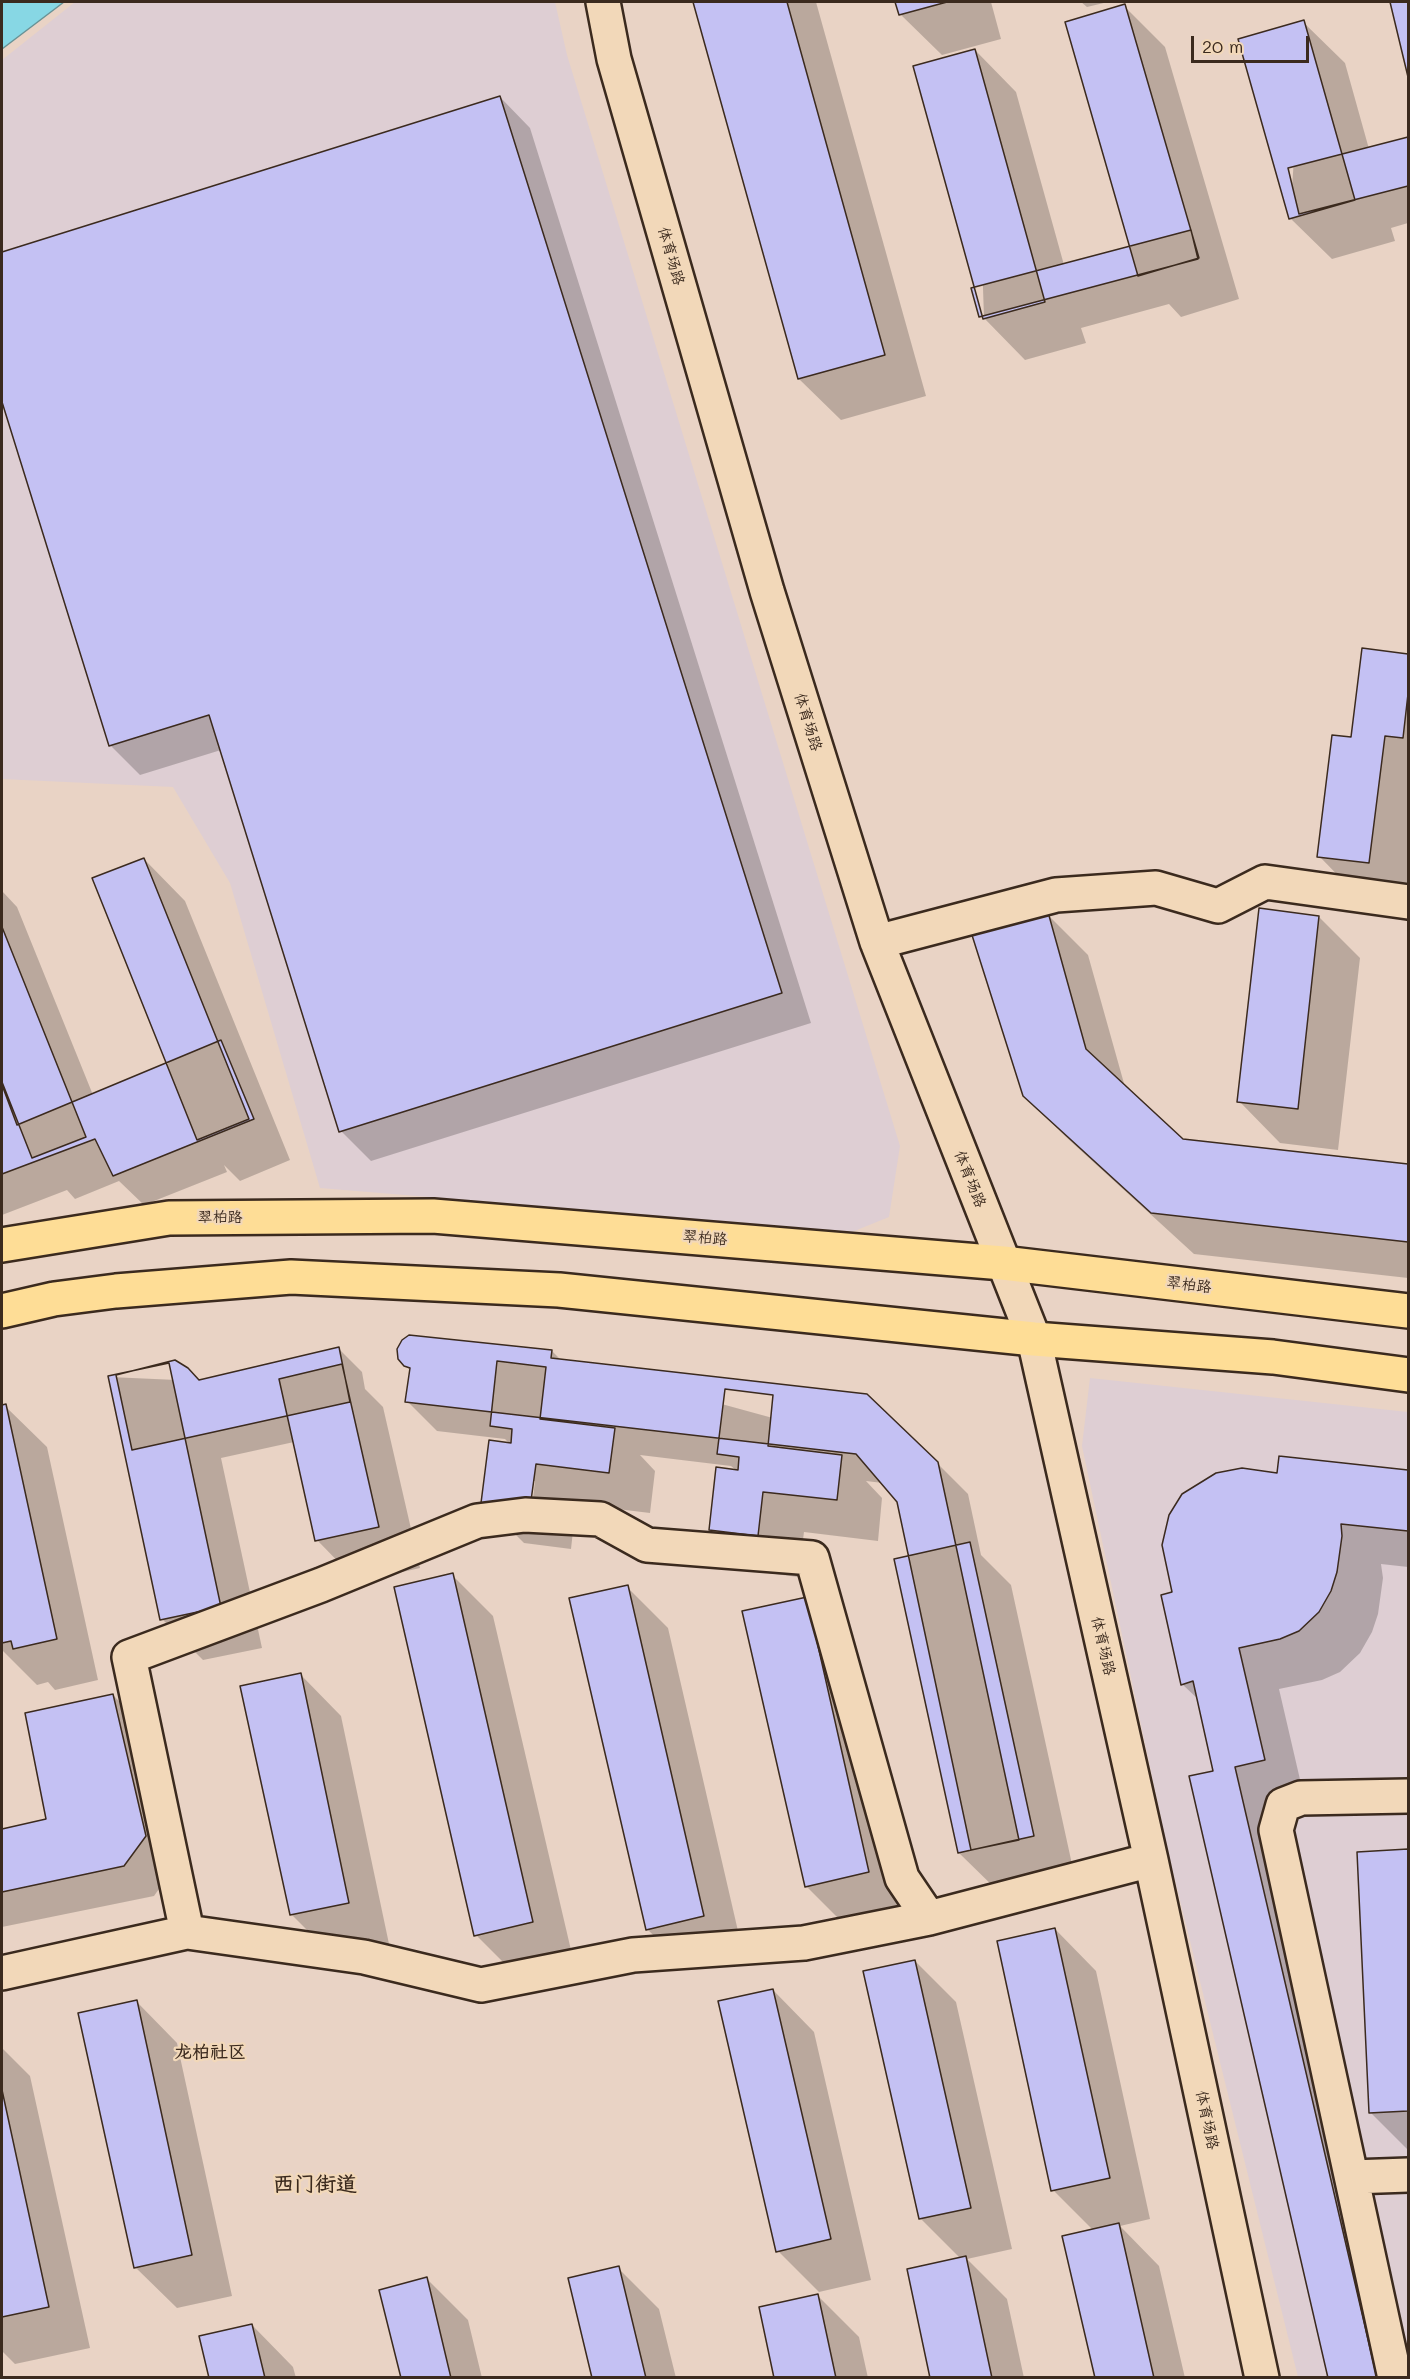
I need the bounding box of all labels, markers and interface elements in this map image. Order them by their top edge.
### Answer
scale bar [1194,24,1312,62]
text: 20 m [1202,34,1243,58]
street label: 体育场路 [654,225,688,287]
street label: 体育场路 [791,691,825,753]
street label: 体育场路 [950,1148,990,1210]
street label: 翠柏路 [198,1208,242,1226]
street label: 翠柏路 [682,1227,728,1249]
street label: 翠柏路 [1166,1273,1212,1297]
street label: 体育场路 [1087,1615,1119,1677]
district label: 龙柏社区 [174,2041,246,2063]
street label: 体育场路 [1192,2089,1222,2151]
district label: 西门街道 [273,2172,357,2198]

